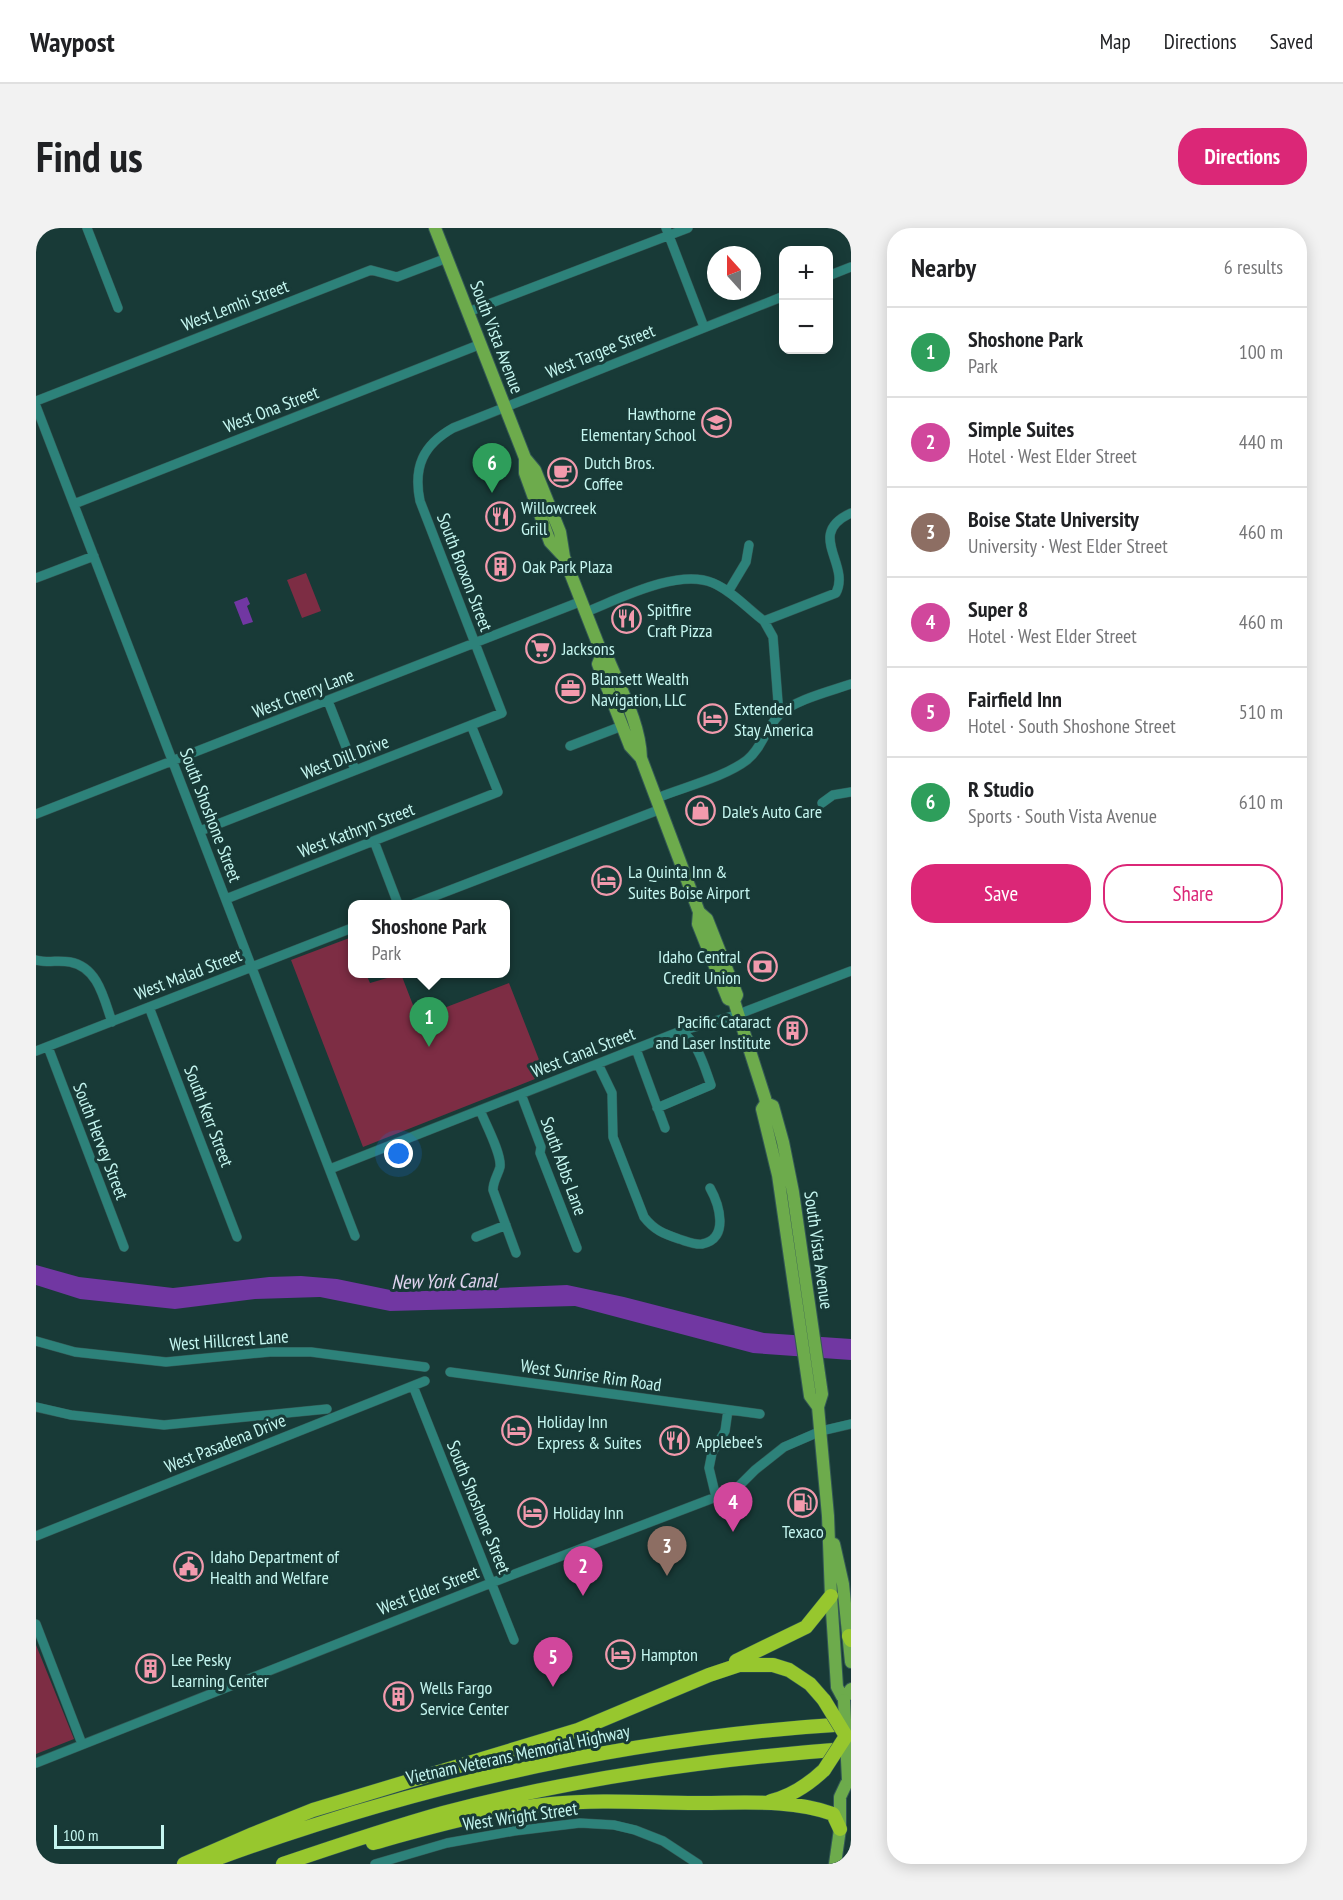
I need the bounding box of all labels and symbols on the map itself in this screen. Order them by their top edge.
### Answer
north arrow [707,246,761,300]
street label: West Lemhi Street [178,274,292,336]
street label: South Vista Avenue [465,277,529,397]
street label: West Targee Street [542,319,658,383]
street label: West Ona Street [220,380,322,438]
place label: Hawthorne Elementary School [581,402,697,446]
school or university icon: Hawthorne Elementary School [701,407,733,439]
pin: 6 [472,444,512,493]
place label: Dutch Bros. Coffee [584,451,655,495]
cafe icon: Dutch Bros. Coffee [547,456,579,488]
place label: Willowcreek Grill [521,496,597,540]
restaurant icon: Willowcreek Grill [484,501,516,533]
street label: South Broxon Street [432,510,498,634]
building icon: Oak Park Plaza [485,550,517,582]
place label: Oak Park Plaza [522,555,613,578]
place label: Spitfire Craft Pizza [647,598,713,642]
restaurant icon: Spitfire Craft Pizza [610,603,642,635]
supermarket icon: Jacksons [525,632,557,664]
place label: Jacksons [561,637,615,660]
street label: West Cherry Lane [249,663,357,723]
place label: Blansett Wealth Navigation, LLC [591,667,689,711]
office icon: Blansett Wealth Navigation, LLC [554,672,586,704]
place label: Extended Stay America [734,697,814,741]
hotel icon: Extended Stay America [697,702,729,734]
street label: West Dill Drive [298,730,392,784]
street label: South Shoshone Street [175,745,247,885]
shop icon: Dale's Auto Care [685,795,717,827]
street label: West Kathryn Street [294,797,418,863]
place label: Dale's Auto Care [722,800,822,823]
place label: La Quinta Inn & Suites Boise Airport [628,860,750,904]
hotel icon: La Quinta Inn & Suites Boise Airport [591,865,623,897]
street label: West Malad Street [131,943,245,1005]
place label: Idaho Central Credit Union [658,945,742,989]
bank icon: Idaho Central Credit Union [746,950,778,982]
pin: 1 [410,998,448,1047]
place label: Pacific Cataract and Laser Institute [656,1010,771,1054]
building icon: Pacific Cataract and Laser Institute [776,1015,808,1047]
street label: West Canal Street [528,1022,638,1082]
street label: South Kerr Street [179,1062,239,1170]
street label: South Hervey Street [68,1079,134,1203]
street label: South Abbs Lane [536,1114,592,1218]
your location [384,1139,413,1168]
street label: South Vista Avenue [799,1190,839,1310]
water label: New York Canal [391,1267,499,1295]
street label: West Hillcrest Lane [169,1324,289,1356]
street label: West Sunrise Rim Road [519,1354,663,1396]
street label: West Pasadena Drive [161,1408,289,1478]
place label: Holiday Inn Express & Suites [537,1410,642,1454]
hotel icon: Holiday Inn Express & Suites [500,1415,532,1447]
restaurant icon: Applebee's [659,1425,691,1457]
place label: Applebee's [696,1430,763,1453]
street label: South Shoshone Street [442,1437,516,1577]
pin: 4 [714,1482,752,1532]
fuel station icon: Texaco [787,1486,819,1518]
hotel icon: Holiday Inn [516,1496,548,1528]
place label: Holiday Inn [553,1501,624,1524]
place label: Texaco [782,1520,824,1543]
pin: 3 [648,1526,686,1576]
place label: Idaho Department of Health and Welfare [210,1545,340,1589]
pin: 2 [564,1546,602,1596]
public building icon: Idaho Department of Health and Welfare [173,1550,205,1582]
street label: West Elder Street [374,1560,482,1620]
pin: 5 [534,1638,572,1687]
hotel icon: Hampton [604,1638,636,1670]
place label: Hampton [641,1643,698,1666]
place label: Lee Pesky Learning Center [171,1648,269,1692]
building icon: Lee Pesky Learning Center [134,1653,166,1685]
place label: Wells Fargo Service Center [420,1676,509,1720]
building icon: Wells Fargo Service Center [383,1681,415,1713]
street label: Vietnam Veterans Memorial Highway [403,1719,632,1789]
street label: West Wright Street [461,1797,579,1835]
scale bar [54,1822,164,1850]

